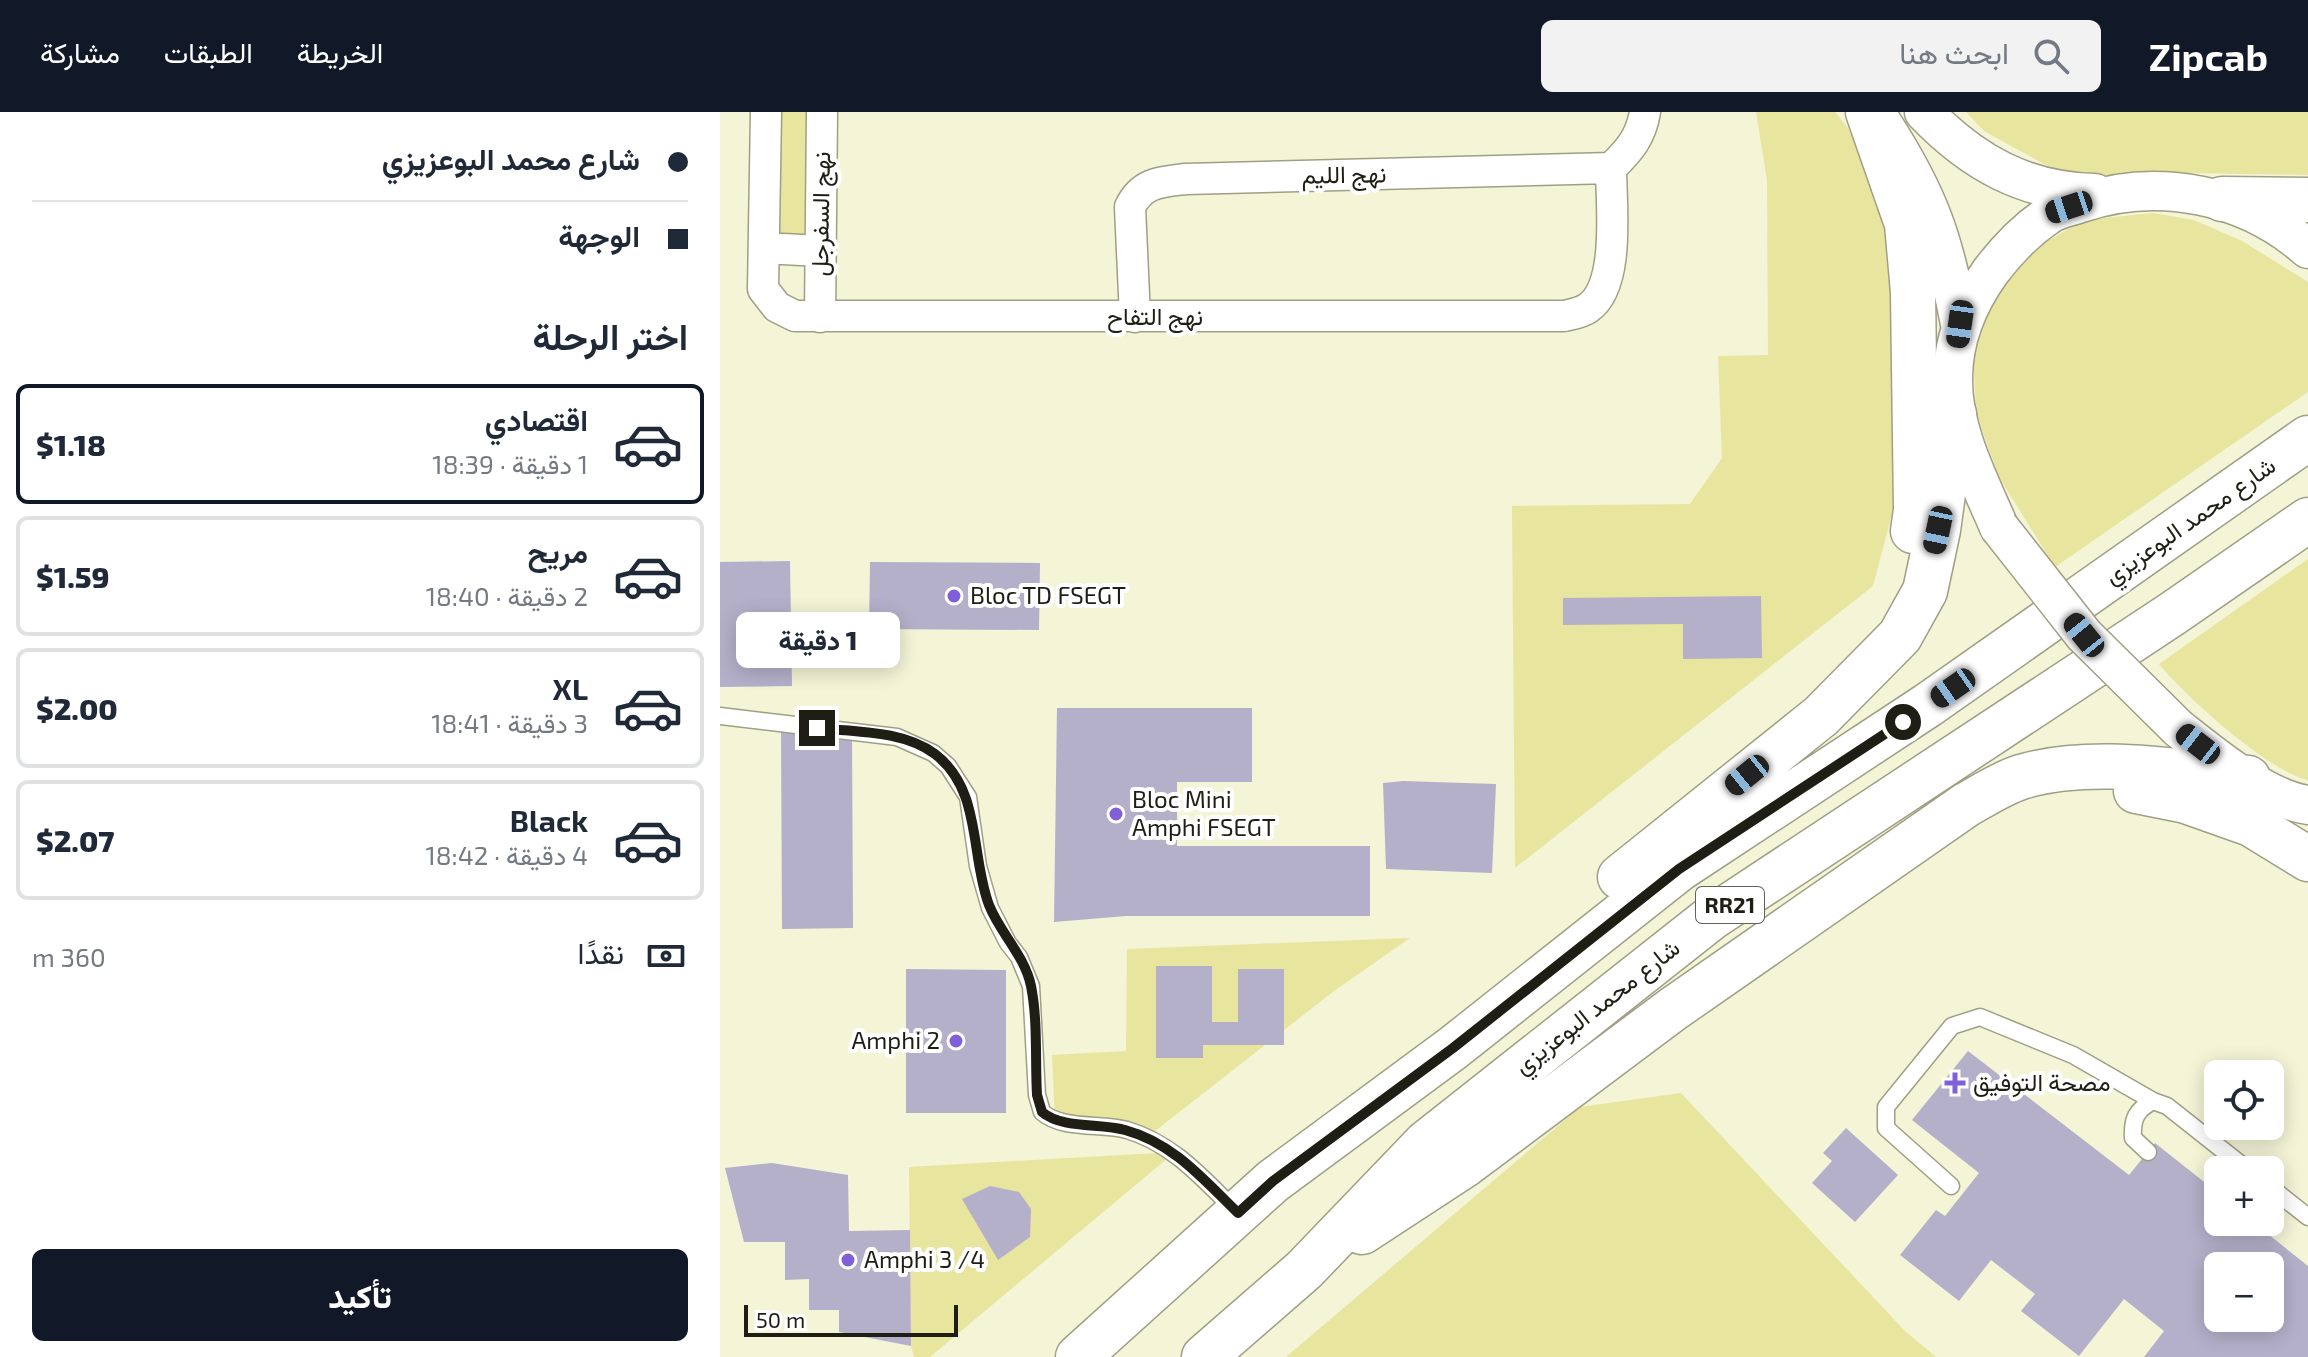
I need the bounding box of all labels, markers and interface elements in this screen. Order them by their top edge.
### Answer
search box [1541,20,2101,92]
text: Zipcab [2149,33,2268,79]
text: ابحث هنا [1899,34,2009,70]
icon: search [2029,34,2073,78]
text: مشاركة [40,35,120,69]
text: الطبقات [164,35,253,69]
text: الخريطة [297,35,383,69]
text: شارع محمد البوعزيزي [382,140,640,176]
street label: نهج السفرجل [804,151,839,277]
street label: نهج الليم [1301,158,1387,193]
car [2042,188,2096,226]
text: الوجهة [558,217,640,253]
car [1945,299,1975,349]
street label: نهج التفاح [1107,301,1203,334]
text: اختر الرحلة [533,314,688,357]
text: اقتصادي [485,401,588,437]
icon: car [612,408,684,480]
text: $1.18 [36,426,106,462]
text: 1 دقيقة · 18:39 [432,448,588,479]
street label: شارع محمد البوعزيزي [2098,450,2284,595]
car [1921,504,1955,556]
text: مريح [528,533,588,569]
icon: car [612,540,684,612]
text: $1.59 [36,558,110,594]
text: 2 دقيقة · 18:40 [426,580,588,611]
place label: Bloc TD FSEGT [970,580,1126,609]
marker: Bloc TD FSEGT [945,587,963,605]
car [2060,609,2108,661]
callout: 1 دقيقة [735,612,899,668]
text: 1 دقيقة [779,624,857,655]
car [1926,664,1980,712]
text: XL [553,670,588,706]
icon: car [612,672,684,744]
text: $2.00 [36,690,118,726]
route start [1885,704,1921,740]
text: 3 دقيقة · 18:41 [431,707,588,738]
route end [799,710,835,746]
car [2172,720,2224,768]
car [1721,751,1773,799]
place label: Bloc Mini Amphi FSEGT [1132,784,1276,841]
text: Black [510,802,588,838]
icon: car [612,804,684,876]
marker: Bloc Mini Amphi FSEGT [1107,805,1125,823]
text: $2.07 [36,822,114,858]
text: 4 دقيقة · 18:42 [425,839,588,870]
road number: RR21 [1696,887,1764,923]
street label: شارع محمد البوعزيزي [1507,932,1688,1084]
text: نقدًا [578,934,624,970]
icon: cash [644,934,688,978]
text: 360 m [32,941,106,972]
place label: Amphi 2 [851,1025,940,1054]
marker: Amphi 2 [947,1032,965,1050]
map controls [2204,1060,2284,1332]
button: locate [2204,1060,2284,1140]
place label: مصحة التوفيق [1973,1067,2111,1098]
marker: مصحة التوفيق [1944,1072,1966,1094]
button: + [2204,1156,2284,1236]
place label: Amphi 3 /4 [864,1244,985,1273]
button: تأكيد [32,1249,688,1341]
marker: Amphi 3 /4 [839,1251,857,1269]
button: − [2204,1252,2284,1332]
scale bar [744,1301,958,1337]
text: 50 m [756,1306,805,1332]

